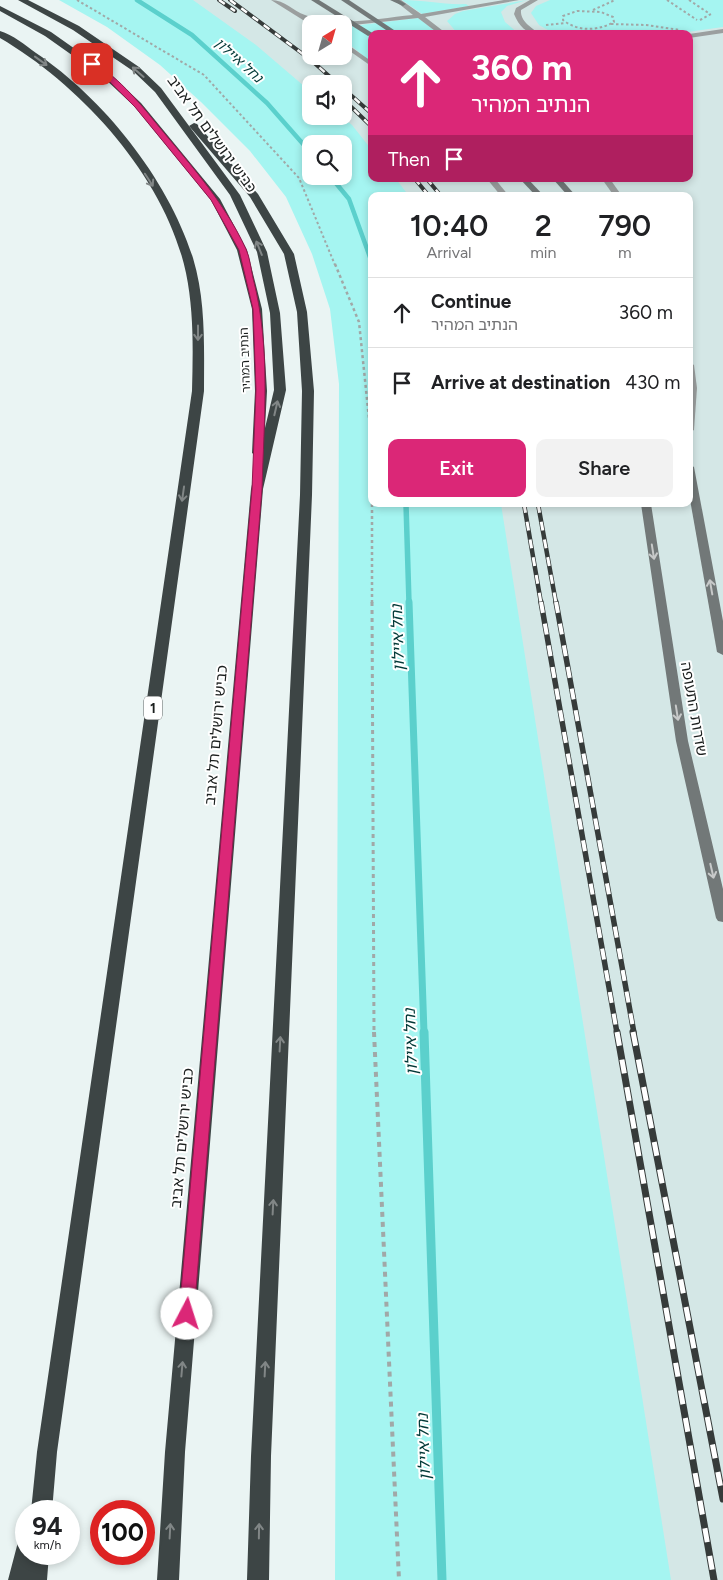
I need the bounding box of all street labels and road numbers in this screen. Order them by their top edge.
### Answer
street label: כביש ירושלים תל אביב [163,72,261,196]
street label: הנתיב המהיר [237,327,253,393]
street label: שדרות התעופה [677,660,711,758]
street label: כביש ירושלים תל אביב [201,664,231,806]
road number: 1 [144,696,162,720]
street label: כביש ירושלים תל אביב [167,1067,197,1209]

